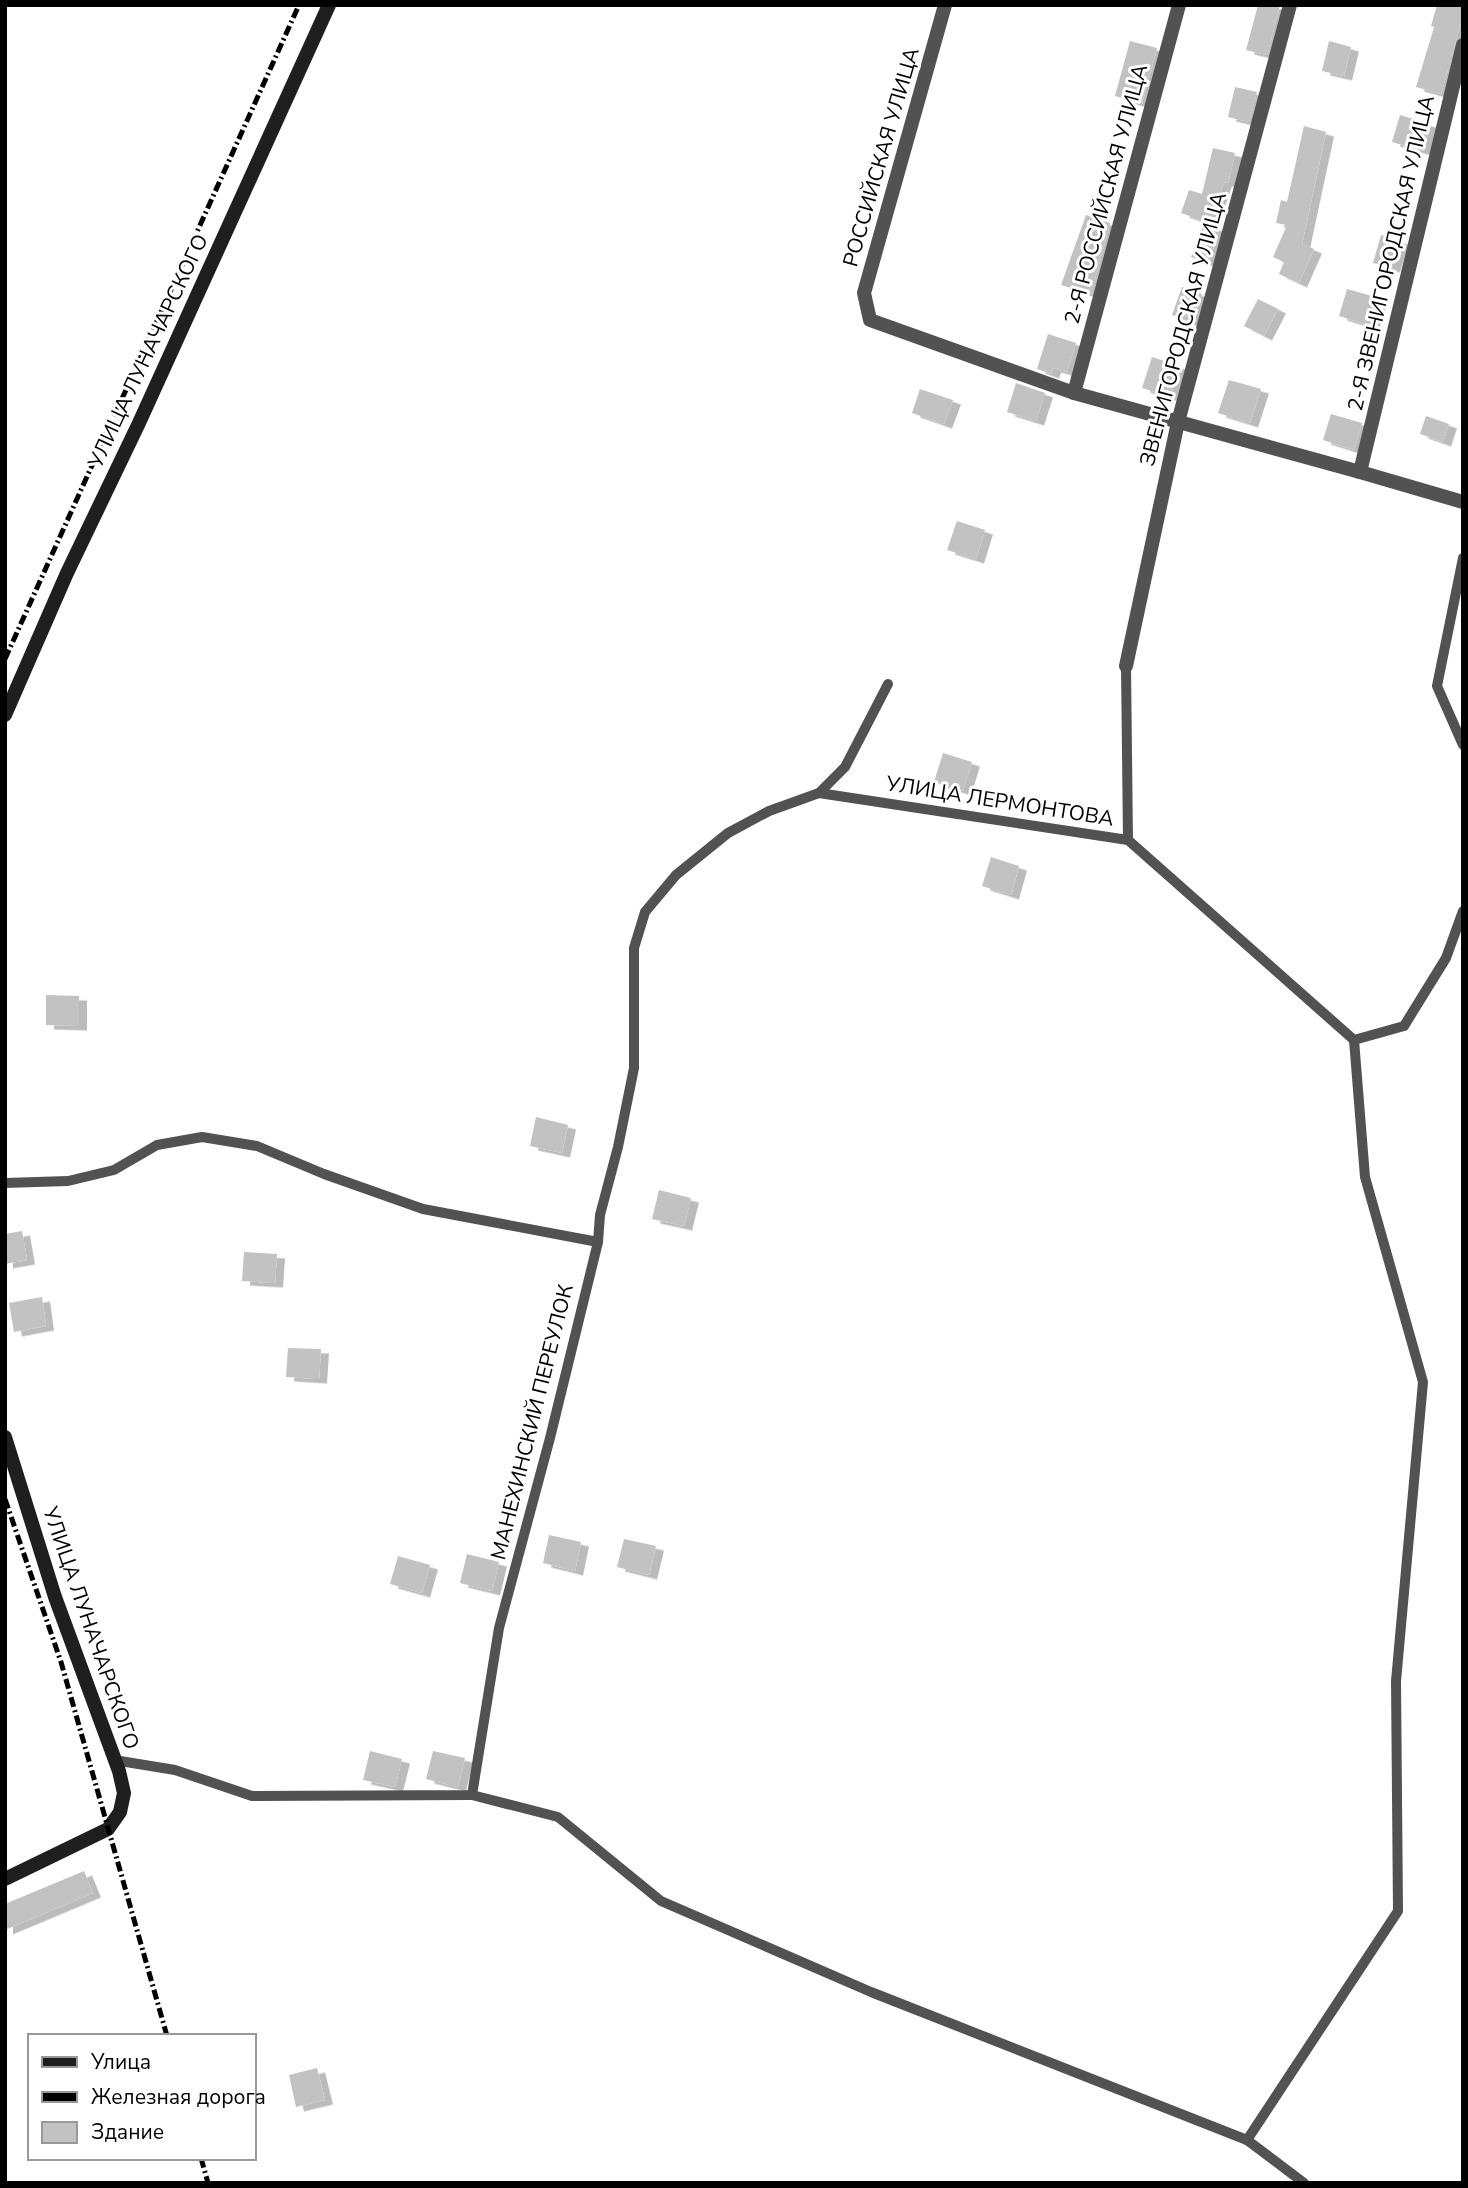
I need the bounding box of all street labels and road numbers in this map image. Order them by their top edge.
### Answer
street label: РОССИЙСКАЯ УЛИЦА [836,44,926,270]
street label: 2-Я РОССИЙСКАЯ УЛИЦА [1058,61,1154,327]
street label: 2-Я ЗВЕНИГОРОДСКАЯ УЛИЦА [1341,92,1441,414]
street label: ЗВЕНИГОРОДСКАЯ УЛИЦА [1133,189,1233,469]
street label: УЛИЦА ЛУНАЧАРСКОГО [81,230,215,473]
street label: УЛИЦА ЛЕРМОНТОВА [883,769,1116,833]
street label: МАНЕХИНСКИЙ ПЕРЕУЛОК [484,1281,580,1563]
street label: УЛИЦА ЛУНАЧАРСКОГО [36,1502,146,1753]

